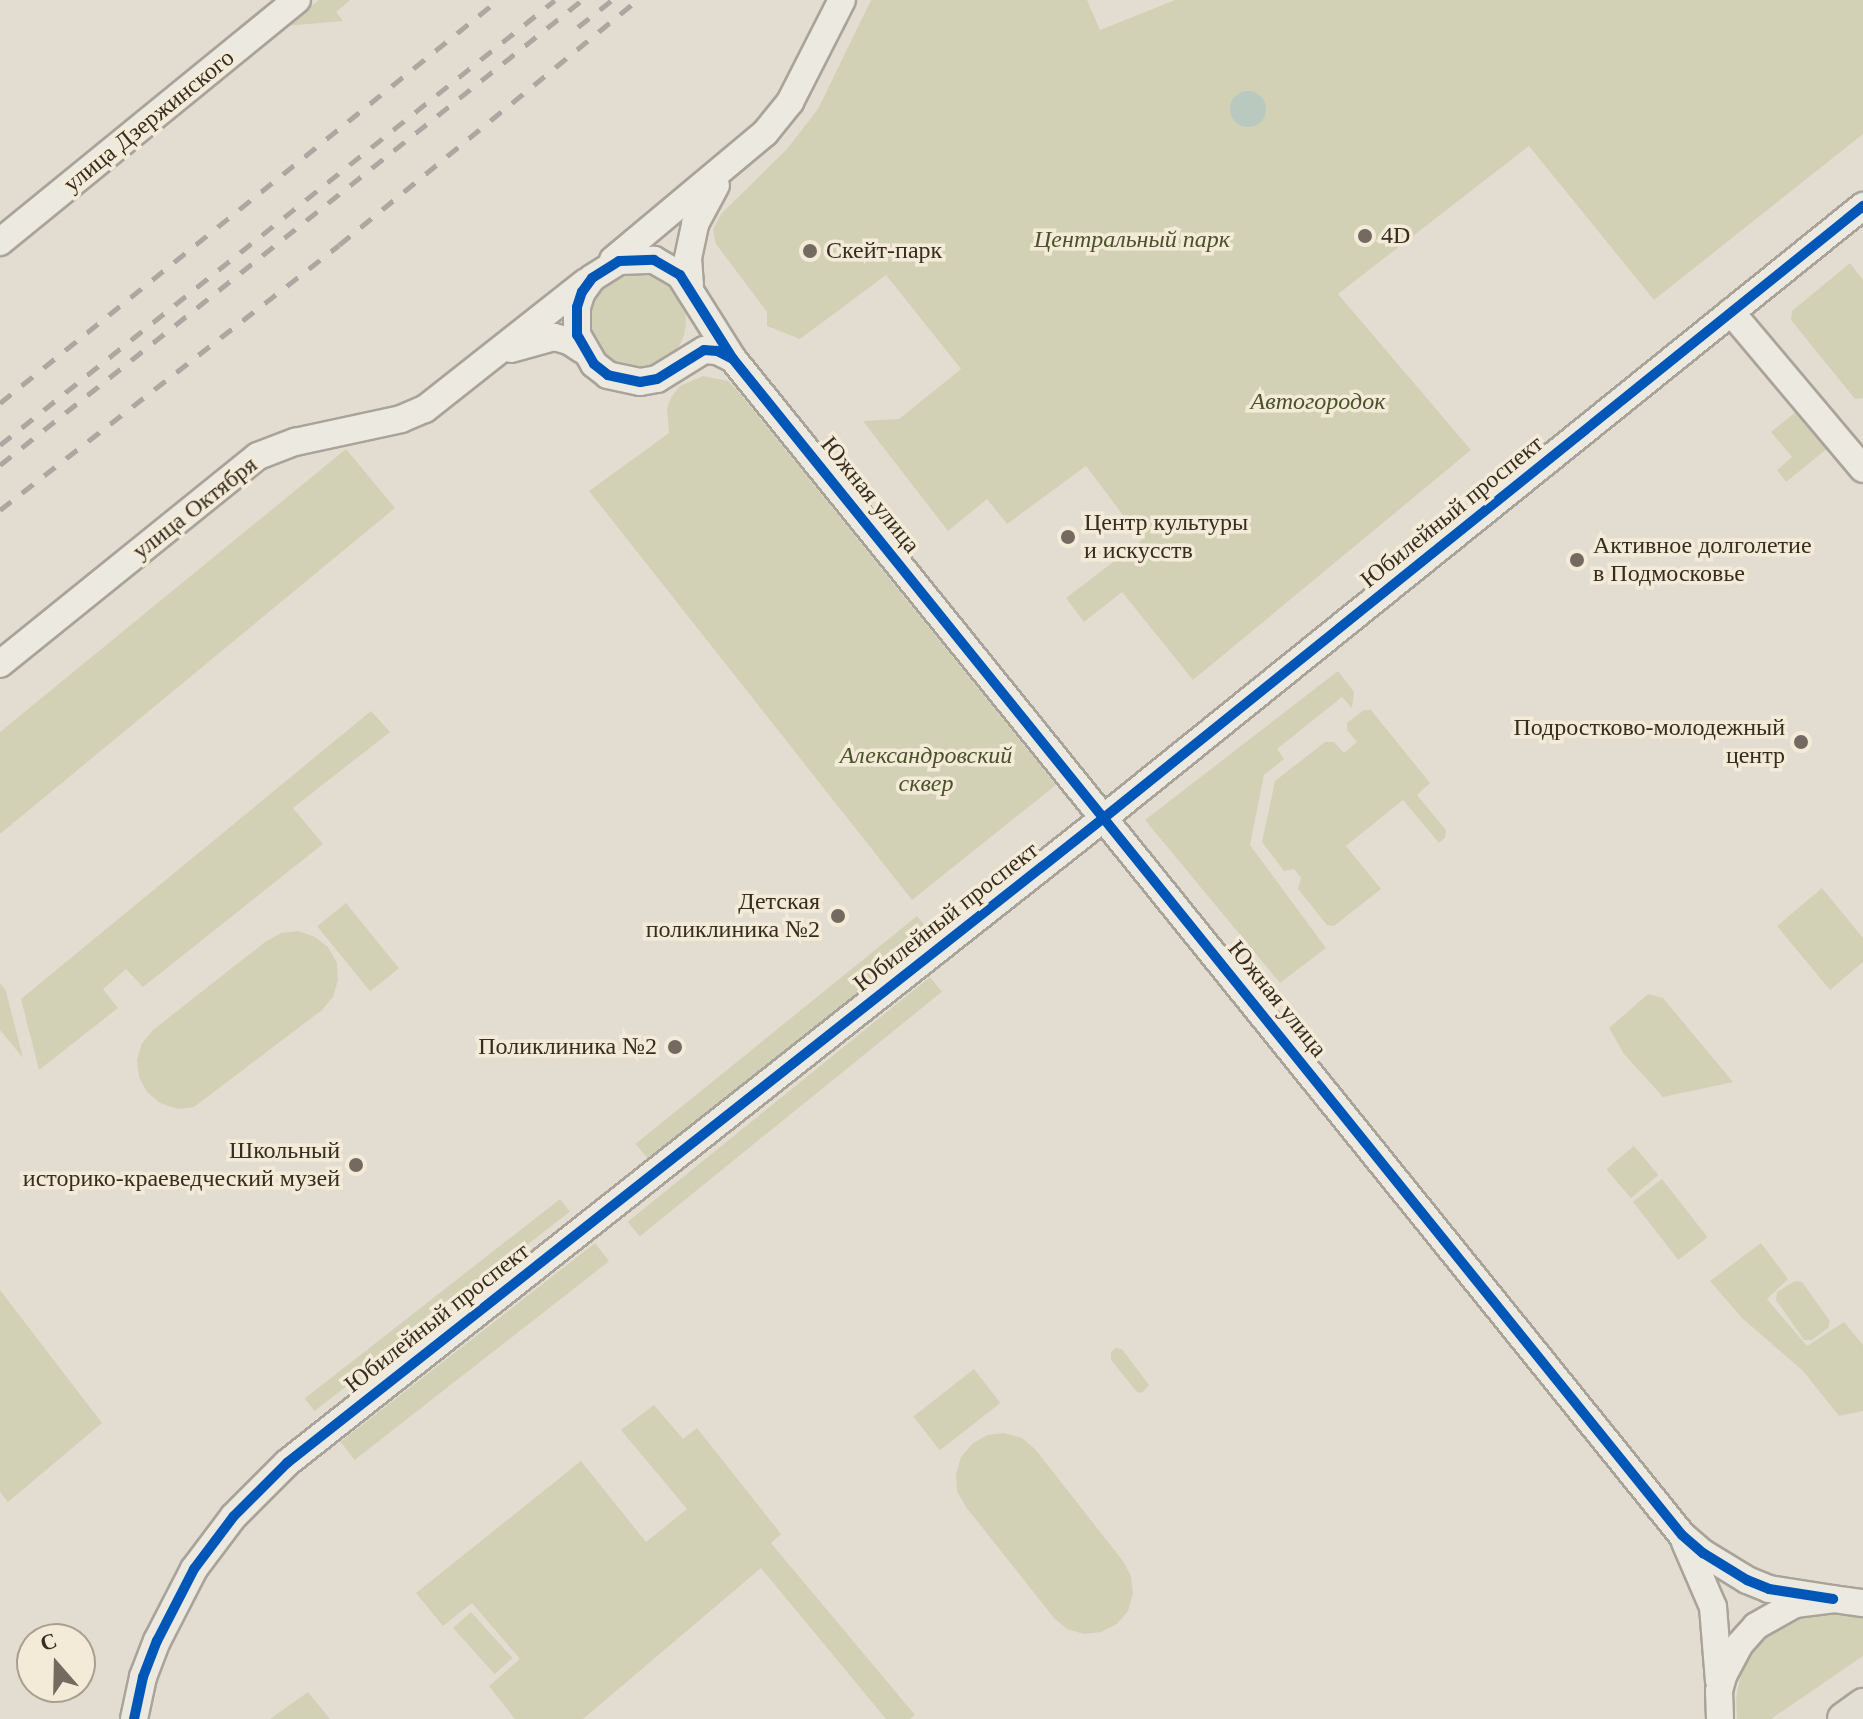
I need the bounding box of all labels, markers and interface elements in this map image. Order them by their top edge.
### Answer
street label: улица Дзержинского [58,43,240,199]
place label: 4D [1381,222,1410,250]
park label: Центральный парк [1034,226,1230,254]
marker: 4D [1356,227,1374,245]
place label: Скейт-парк [826,237,942,265]
marker: Скейт-парк [801,242,819,260]
park label: Автогородок [1251,388,1385,416]
street label: Юбилейный проспект [1355,430,1549,594]
street label: Южная улица [814,431,926,559]
street label: улица Октября [127,450,263,566]
place label: Центр культуры и искусств [1084,509,1248,565]
marker: Центр культуры и искусств [1059,528,1077,546]
place label: Активное долголетие в Подмосковье [1593,532,1812,588]
marker: Активное долголетие в Подмосковье [1568,551,1586,569]
place label: Подростково-молодежный центр [1513,714,1785,770]
marker: Подростково-молодежный центр [1792,733,1810,751]
park label: Александровский сквер [840,742,1012,798]
street label: Юбилейный проспект [848,836,1044,998]
place label: Детская поликлиника №2 [646,888,820,944]
marker: Детская поликлиника №2 [827,905,849,927]
street label: Южная улица [1221,935,1333,1063]
place label: Поликлиника №2 [478,1033,657,1061]
marker: Поликлиника №2 [664,1036,686,1058]
place label: Школьный историко-краеведческий музей [23,1137,340,1193]
marker: Школьный историко-краеведческий музей [347,1156,365,1174]
street label: Юбилейный проспект [339,1237,535,1399]
north arrow [16,1623,96,1703]
text: С [37,1627,60,1656]

